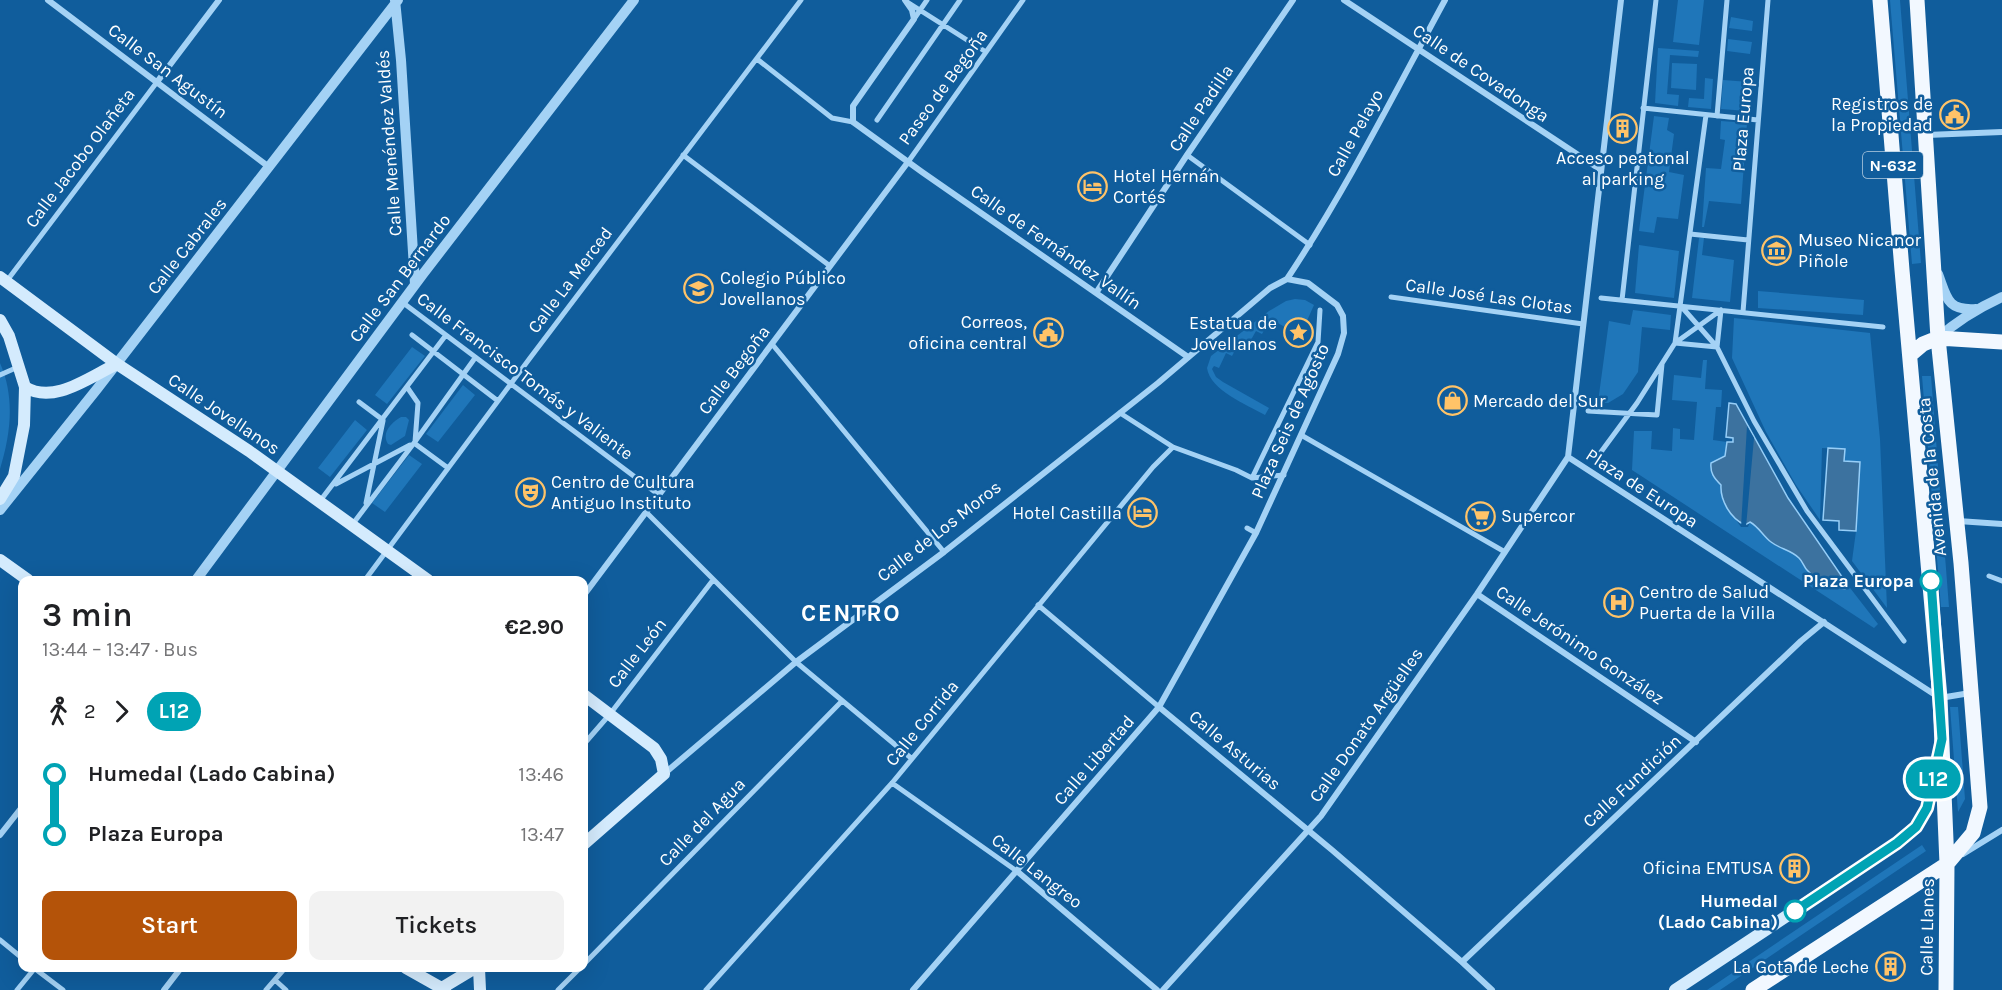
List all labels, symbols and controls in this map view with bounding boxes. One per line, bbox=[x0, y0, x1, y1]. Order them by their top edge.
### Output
street label: Calle San Agustín bbox=[104, 19, 232, 123]
street label: Calle de Covadonga bbox=[1409, 19, 1553, 127]
street label: Paseo de Begoña bbox=[894, 25, 992, 149]
street label: Calle Menéndez Valdés bbox=[372, 49, 406, 237]
street label: Calle Padilla bbox=[1164, 60, 1238, 156]
street label: Plaza Europa bbox=[1727, 66, 1759, 172]
street label: Calle Jacobo Olañeta bbox=[20, 84, 140, 232]
street label: Calle Pelayo bbox=[1322, 85, 1388, 181]
place label: Registros de la Propiedad bbox=[1831, 93, 1933, 136]
public building icon: Registros de la Propiedad bbox=[1938, 98, 1970, 130]
building icon: Acceso peatonal al parking bbox=[1607, 113, 1639, 145]
place label: Acceso peatonal al parking bbox=[1556, 147, 1690, 190]
road number: N-632 bbox=[1863, 152, 1923, 178]
place label: Hotel Hernán Cortés bbox=[1113, 165, 1220, 208]
hotel icon: Hotel Hernán Cortés bbox=[1076, 170, 1108, 202]
street label: Calle de Fernández Vallín bbox=[966, 180, 1146, 314]
street label: Calle Cabrales bbox=[143, 193, 231, 299]
street label: Calle San Bernardo bbox=[345, 209, 455, 347]
street label: Calle La Merced bbox=[523, 223, 617, 337]
place label: Museo Nicanor Piñole bbox=[1798, 229, 1922, 272]
museum icon: Museo Nicanor Piñole bbox=[1761, 234, 1793, 266]
place label: Colegio Público Jovellanos bbox=[720, 267, 846, 310]
school or university icon: Colegio Público Jovellanos bbox=[683, 272, 715, 304]
street label: Calle José Las Clotas bbox=[1404, 273, 1574, 319]
street label: Calle Francisco Tomás y Valiente bbox=[412, 287, 638, 465]
place label: Correos, oficina central bbox=[908, 311, 1027, 354]
place label: Estatua de Jovellanos bbox=[1189, 312, 1277, 355]
public building icon: Correos, oficina central bbox=[1032, 316, 1064, 348]
place icon: Estatua de Jovellanos bbox=[1282, 317, 1314, 349]
street label: Calle Begoña bbox=[693, 321, 775, 419]
street label: Plaza Seis de Agosto bbox=[1246, 340, 1334, 502]
street label: Calle Jovellanos bbox=[164, 369, 284, 459]
shop icon: Mercado del Sur bbox=[1436, 385, 1468, 417]
place label: Mercado del Sur bbox=[1473, 390, 1606, 412]
street label: Avenida de la Costa bbox=[1913, 396, 1951, 558]
street label: Plaza de Europa bbox=[1582, 443, 1702, 533]
place label: Centro de Cultura Antiguo Instituto bbox=[551, 471, 695, 514]
theatre icon: Centro de Cultura Antiguo Instituto bbox=[514, 476, 546, 508]
street label: Calle de Los Moros bbox=[872, 476, 1006, 586]
hotel icon: Hotel Castilla bbox=[1127, 497, 1159, 529]
supermarket icon: Supercor bbox=[1464, 500, 1496, 532]
place label: Hotel Castilla bbox=[1012, 502, 1122, 524]
place label: Supercor bbox=[1501, 505, 1575, 527]
place label: Plaza Europa bbox=[1803, 570, 1914, 592]
marker: Plaza Europa bbox=[1920, 570, 1942, 592]
street label: Calle Jerónimo González bbox=[1492, 580, 1668, 710]
place label: Centro de Salud Puerta de la Villa bbox=[1639, 581, 1775, 624]
hospital icon: Centro de Salud Puerta de la Villa bbox=[1602, 586, 1634, 618]
text: 3 min bbox=[42, 596, 133, 634]
district label: CENTRO bbox=[801, 599, 901, 627]
text: €2.90 bbox=[505, 614, 564, 640]
street label: Calle León bbox=[603, 614, 671, 692]
text: 13:44 – 13:47 · Bus bbox=[42, 638, 198, 661]
street label: Calle Donato Argüelles bbox=[1304, 644, 1428, 806]
street label: Calle Corrida bbox=[881, 676, 963, 770]
icon: walk bbox=[42, 695, 75, 728]
icon: forward bbox=[105, 695, 138, 728]
text: L12 bbox=[159, 699, 189, 723]
text: 2 bbox=[84, 700, 96, 723]
street label: Calle Asturias bbox=[1185, 705, 1285, 795]
street label: Calle Libertad bbox=[1049, 710, 1139, 810]
street label: Calle Fundición bbox=[1578, 730, 1686, 832]
line badge: L12 bbox=[1898, 760, 1968, 798]
text: Humedal (Lado Cabina) bbox=[88, 761, 335, 787]
text: 13:46 bbox=[518, 763, 564, 786]
text: L12 bbox=[1918, 767, 1948, 791]
street label: Calle del Agua bbox=[654, 773, 750, 871]
text: Plaza Europa bbox=[88, 821, 224, 847]
text: 13:47 bbox=[520, 823, 564, 846]
street label: Calle Langreo bbox=[987, 829, 1087, 913]
building icon: Oficina EMTUSA bbox=[1778, 852, 1810, 884]
place label: Oficina EMTUSA bbox=[1643, 857, 1773, 879]
street label: Calle Llanes bbox=[1915, 878, 1939, 976]
place label: Humedal (Lado Cabina) bbox=[1658, 890, 1778, 933]
button: Start bbox=[42, 891, 297, 960]
button: Tickets bbox=[309, 891, 564, 960]
marker: Humedal (Lado Cabina) bbox=[1784, 900, 1806, 922]
building icon: La Gota de Leche bbox=[1874, 951, 1906, 983]
place label: La Gota de Leche bbox=[1733, 956, 1869, 978]

